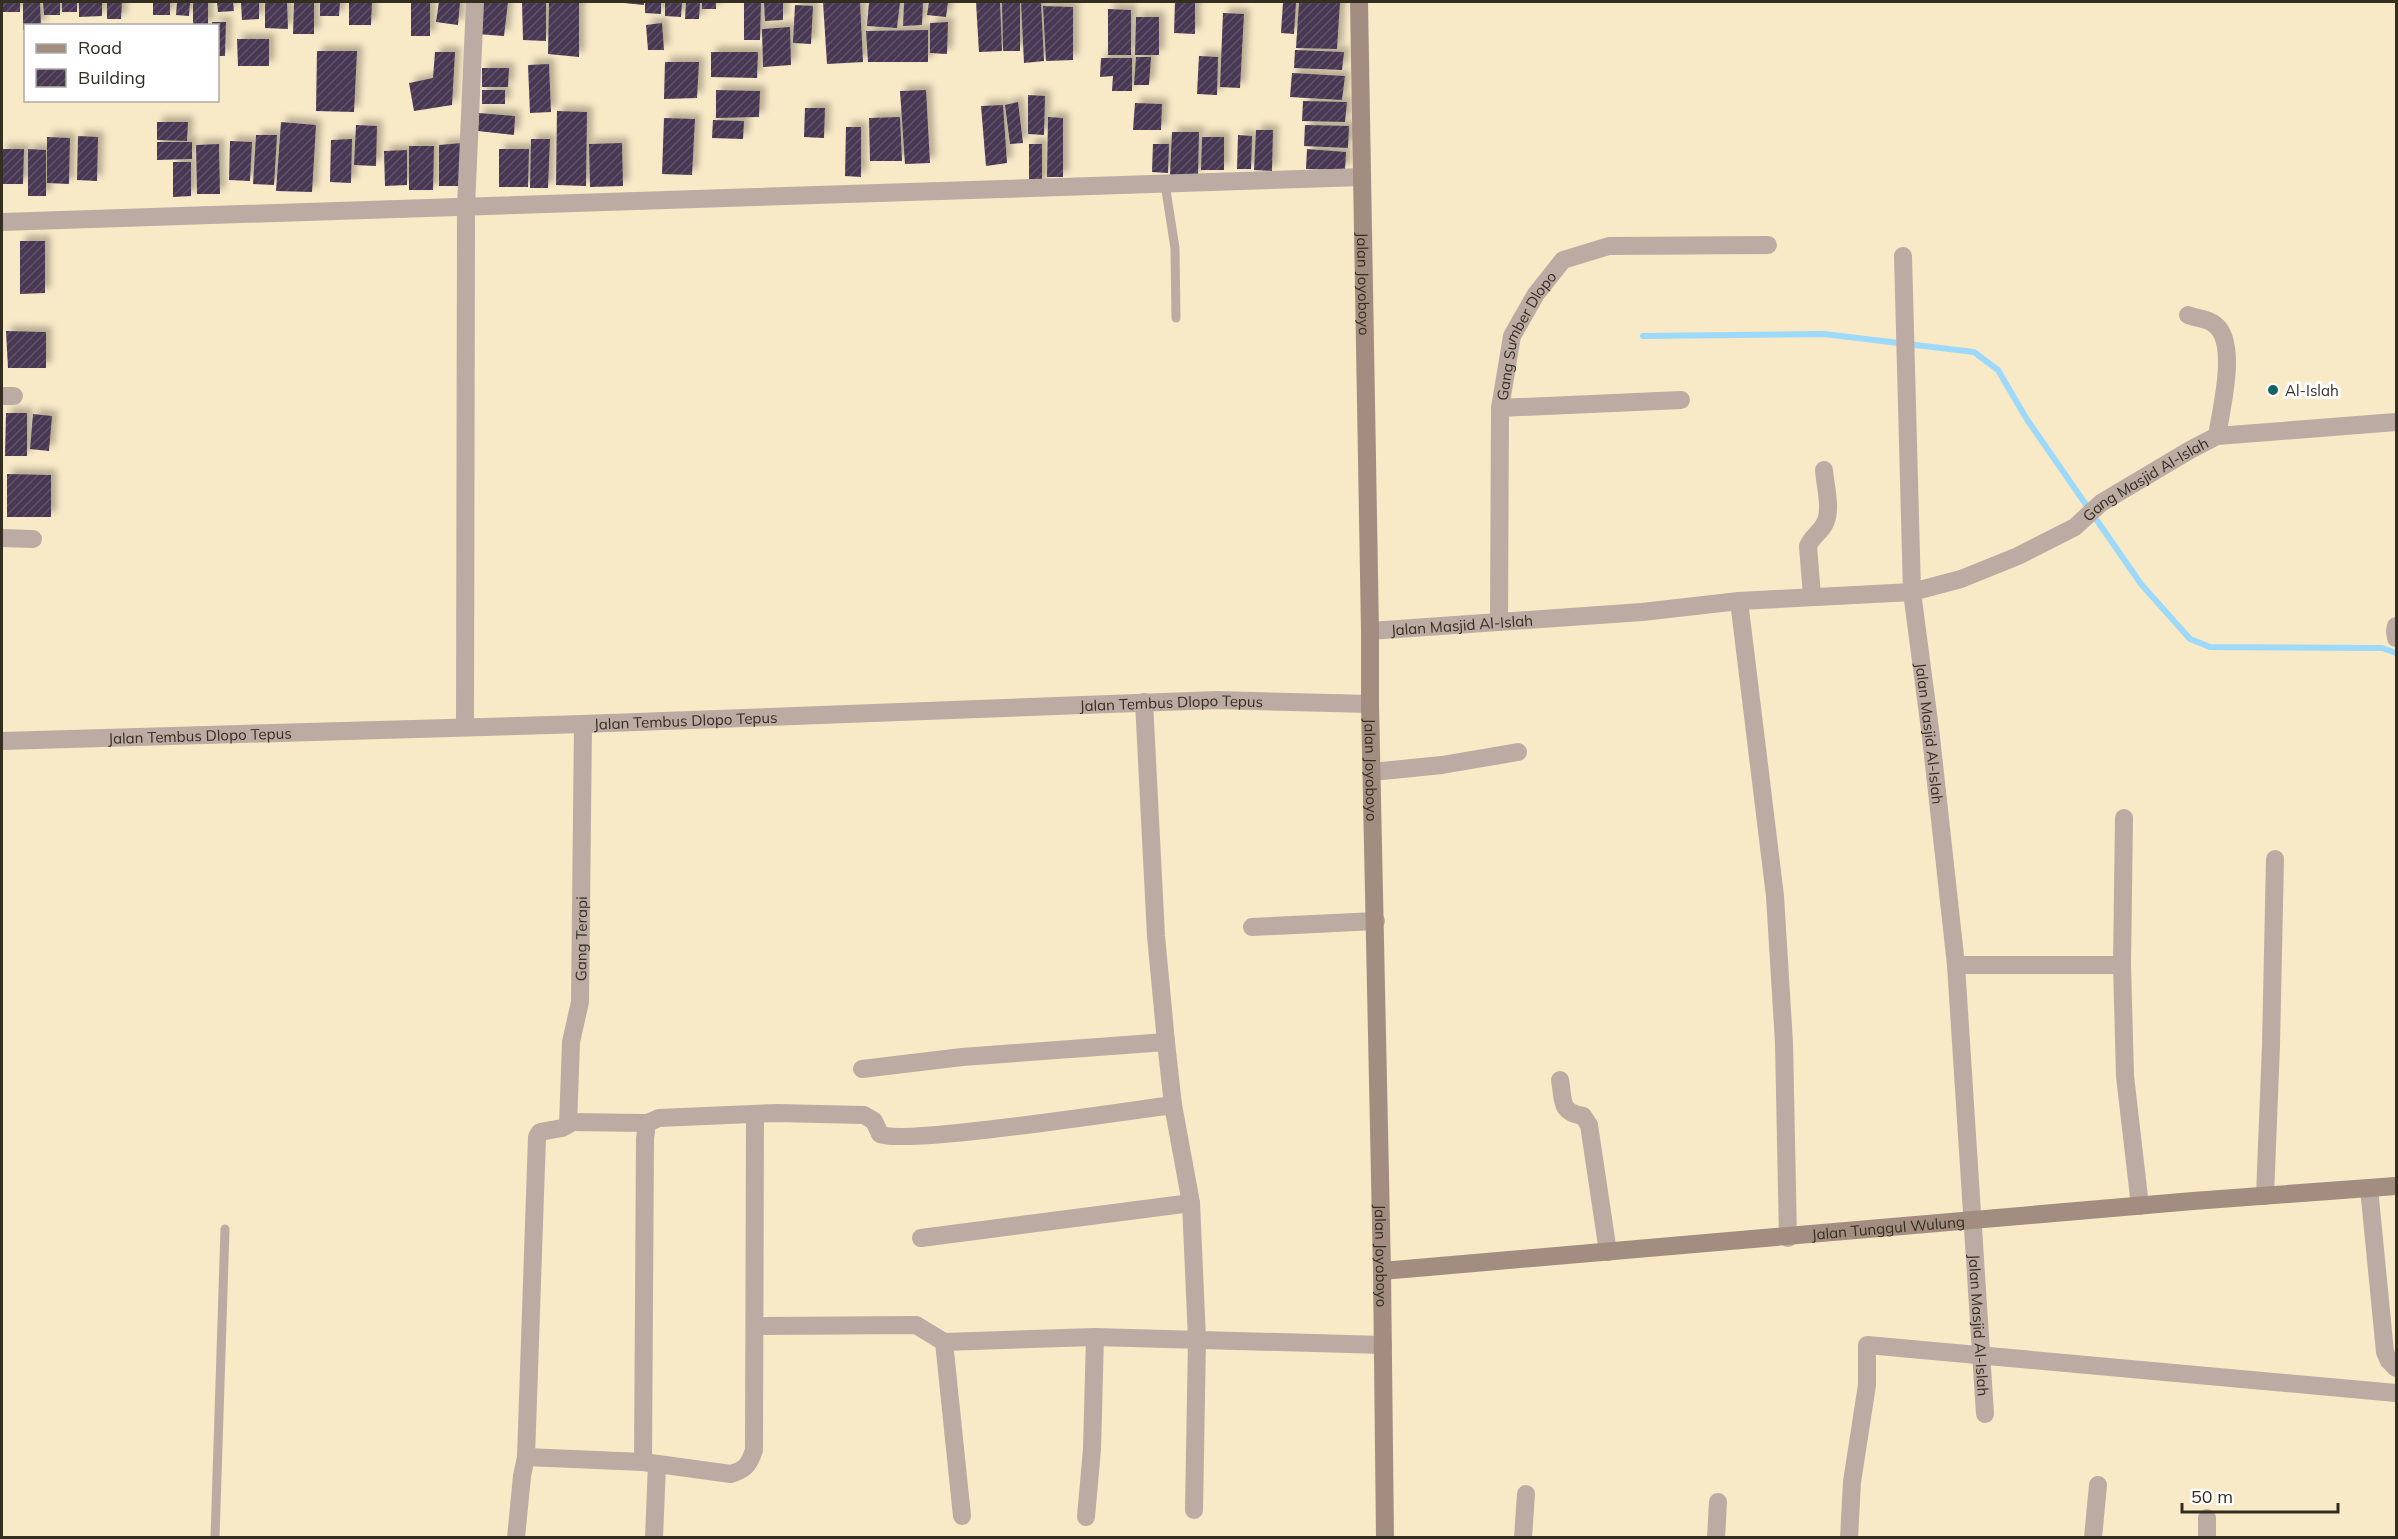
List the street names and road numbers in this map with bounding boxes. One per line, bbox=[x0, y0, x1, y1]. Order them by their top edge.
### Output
street label: Jalan Joyoboyo bbox=[1354, 232, 1374, 336]
street label: Gang Sumber Dlopo bbox=[1492, 267, 1560, 402]
street label: Gang Masjid Al-Islah bbox=[2078, 433, 2211, 525]
street label: Jalan Masjid Al-Islah bbox=[1390, 610, 1533, 639]
street label: Jalan Masjid Al-Islah bbox=[1912, 661, 1948, 805]
street label: Jalan Tembus Dlopo Tepus bbox=[1079, 690, 1263, 715]
street label: Jalan Tembus Dlopo Tepus bbox=[594, 707, 778, 733]
street label: Jalan Joyoboyo bbox=[1361, 718, 1382, 822]
street label: Jalan Tembus Dlopo Tepus bbox=[108, 723, 292, 747]
street label: Gang Terapi bbox=[571, 896, 591, 981]
street label: Jalan Joyoboyo bbox=[1371, 1204, 1392, 1307]
street label: Jalan Tunggul Wulung bbox=[1811, 1211, 1965, 1243]
street label: Jalan Masjid Al-Islah bbox=[1965, 1253, 1993, 1397]

